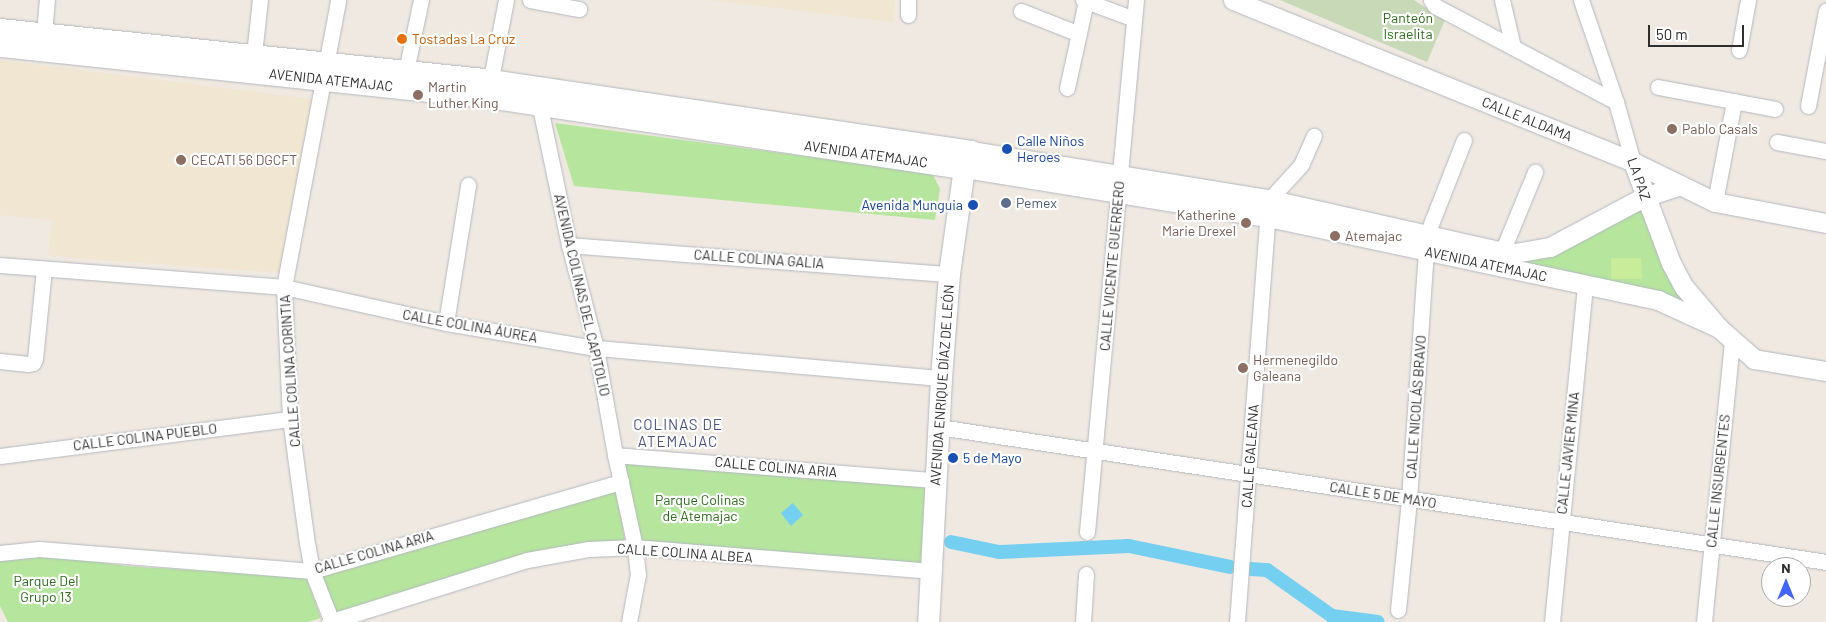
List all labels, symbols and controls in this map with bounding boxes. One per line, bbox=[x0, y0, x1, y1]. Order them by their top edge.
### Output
park label: Panteón Israelita bbox=[1383, 10, 1433, 42]
scale bar bbox=[1651, 15, 1747, 47]
text: 50 m bbox=[1656, 25, 1688, 43]
place label: Tostadas La Cruz bbox=[412, 31, 515, 47]
marker: Tostadas La Cruz bbox=[396, 33, 408, 45]
street label: AVENIDA ATEMAJAC bbox=[268, 65, 394, 95]
place label: Martin Luther King bbox=[428, 79, 499, 111]
marker: Martin Luther King bbox=[412, 89, 424, 101]
street label: CALLE ALDAMA bbox=[1479, 93, 1575, 145]
place label: Pablo Casals bbox=[1682, 121, 1758, 137]
marker: Pablo Casals bbox=[1666, 123, 1678, 135]
place label: Calle Niños Heroes bbox=[1017, 133, 1084, 166]
street label: AVENIDA ATEMAJAC bbox=[803, 137, 929, 171]
marker: Calle Niños Heroes bbox=[1001, 143, 1013, 155]
place label: CECATI 56 DGCFT bbox=[191, 152, 297, 168]
marker: CECATI 56 DGCFT bbox=[175, 154, 187, 166]
street label: LA PAZ bbox=[1624, 155, 1654, 203]
street label: CALLE VICENTE GUERRERO bbox=[1096, 180, 1128, 352]
street label: AVENIDA COLINAS DEL CAPITOLIO bbox=[550, 192, 614, 398]
place label: Pemex bbox=[1016, 195, 1057, 211]
place label: Avenida Munguia bbox=[862, 197, 963, 213]
marker: Pemex bbox=[1000, 197, 1012, 209]
marker: Avenida Munguia bbox=[967, 199, 979, 211]
place label: Katherine Marie Drexel bbox=[1162, 207, 1236, 240]
marker: Katherine Marie Drexel bbox=[1240, 217, 1252, 229]
place label: Atemajac bbox=[1345, 228, 1402, 244]
marker: Atemajac bbox=[1329, 230, 1341, 242]
street label: AVENIDA ATEMAJAC bbox=[1423, 243, 1549, 285]
street label: CALLE COLINA GALIA bbox=[693, 246, 825, 272]
street label: AVENIDA ENRIQUE DÍAZ DE LEÓN bbox=[927, 284, 957, 486]
street label: CALLE COLINA CORINTIA bbox=[276, 294, 304, 448]
street label: CALLE COLINA ÁUREA bbox=[401, 306, 539, 346]
street label: CALLE NICOLÁS BRAVO bbox=[1403, 334, 1429, 480]
place label: Hermenegildo Galeana bbox=[1253, 352, 1338, 384]
marker: Hermenegildo Galeana bbox=[1237, 362, 1249, 374]
street label: CALLE JAVIER MINA bbox=[1553, 391, 1583, 515]
street label: CALLE GALEANA bbox=[1238, 403, 1262, 509]
street label: CALLE INSURGENTES bbox=[1703, 413, 1733, 549]
district label: COLINAS DE ATEMAJAC bbox=[632, 415, 724, 450]
street label: CALLE COLINA PUEBLO bbox=[72, 420, 218, 454]
place label: 5 de Mayo bbox=[963, 450, 1022, 466]
marker: 5 de Mayo bbox=[947, 452, 959, 464]
street label: CALLE COLINA ARIA bbox=[714, 453, 838, 481]
street label: CALLE 5 DE MAYO bbox=[1328, 478, 1438, 512]
park label: Parque Colinas de Atemajac bbox=[655, 492, 745, 524]
street label: CALLE COLINA ARIA bbox=[313, 527, 435, 577]
street label: CALLE COLINA ALBEA bbox=[617, 540, 753, 566]
north arrow bbox=[1761, 557, 1811, 607]
text: N bbox=[1781, 559, 1791, 576]
park label: Parque Del Grupo 13 bbox=[13, 573, 79, 606]

